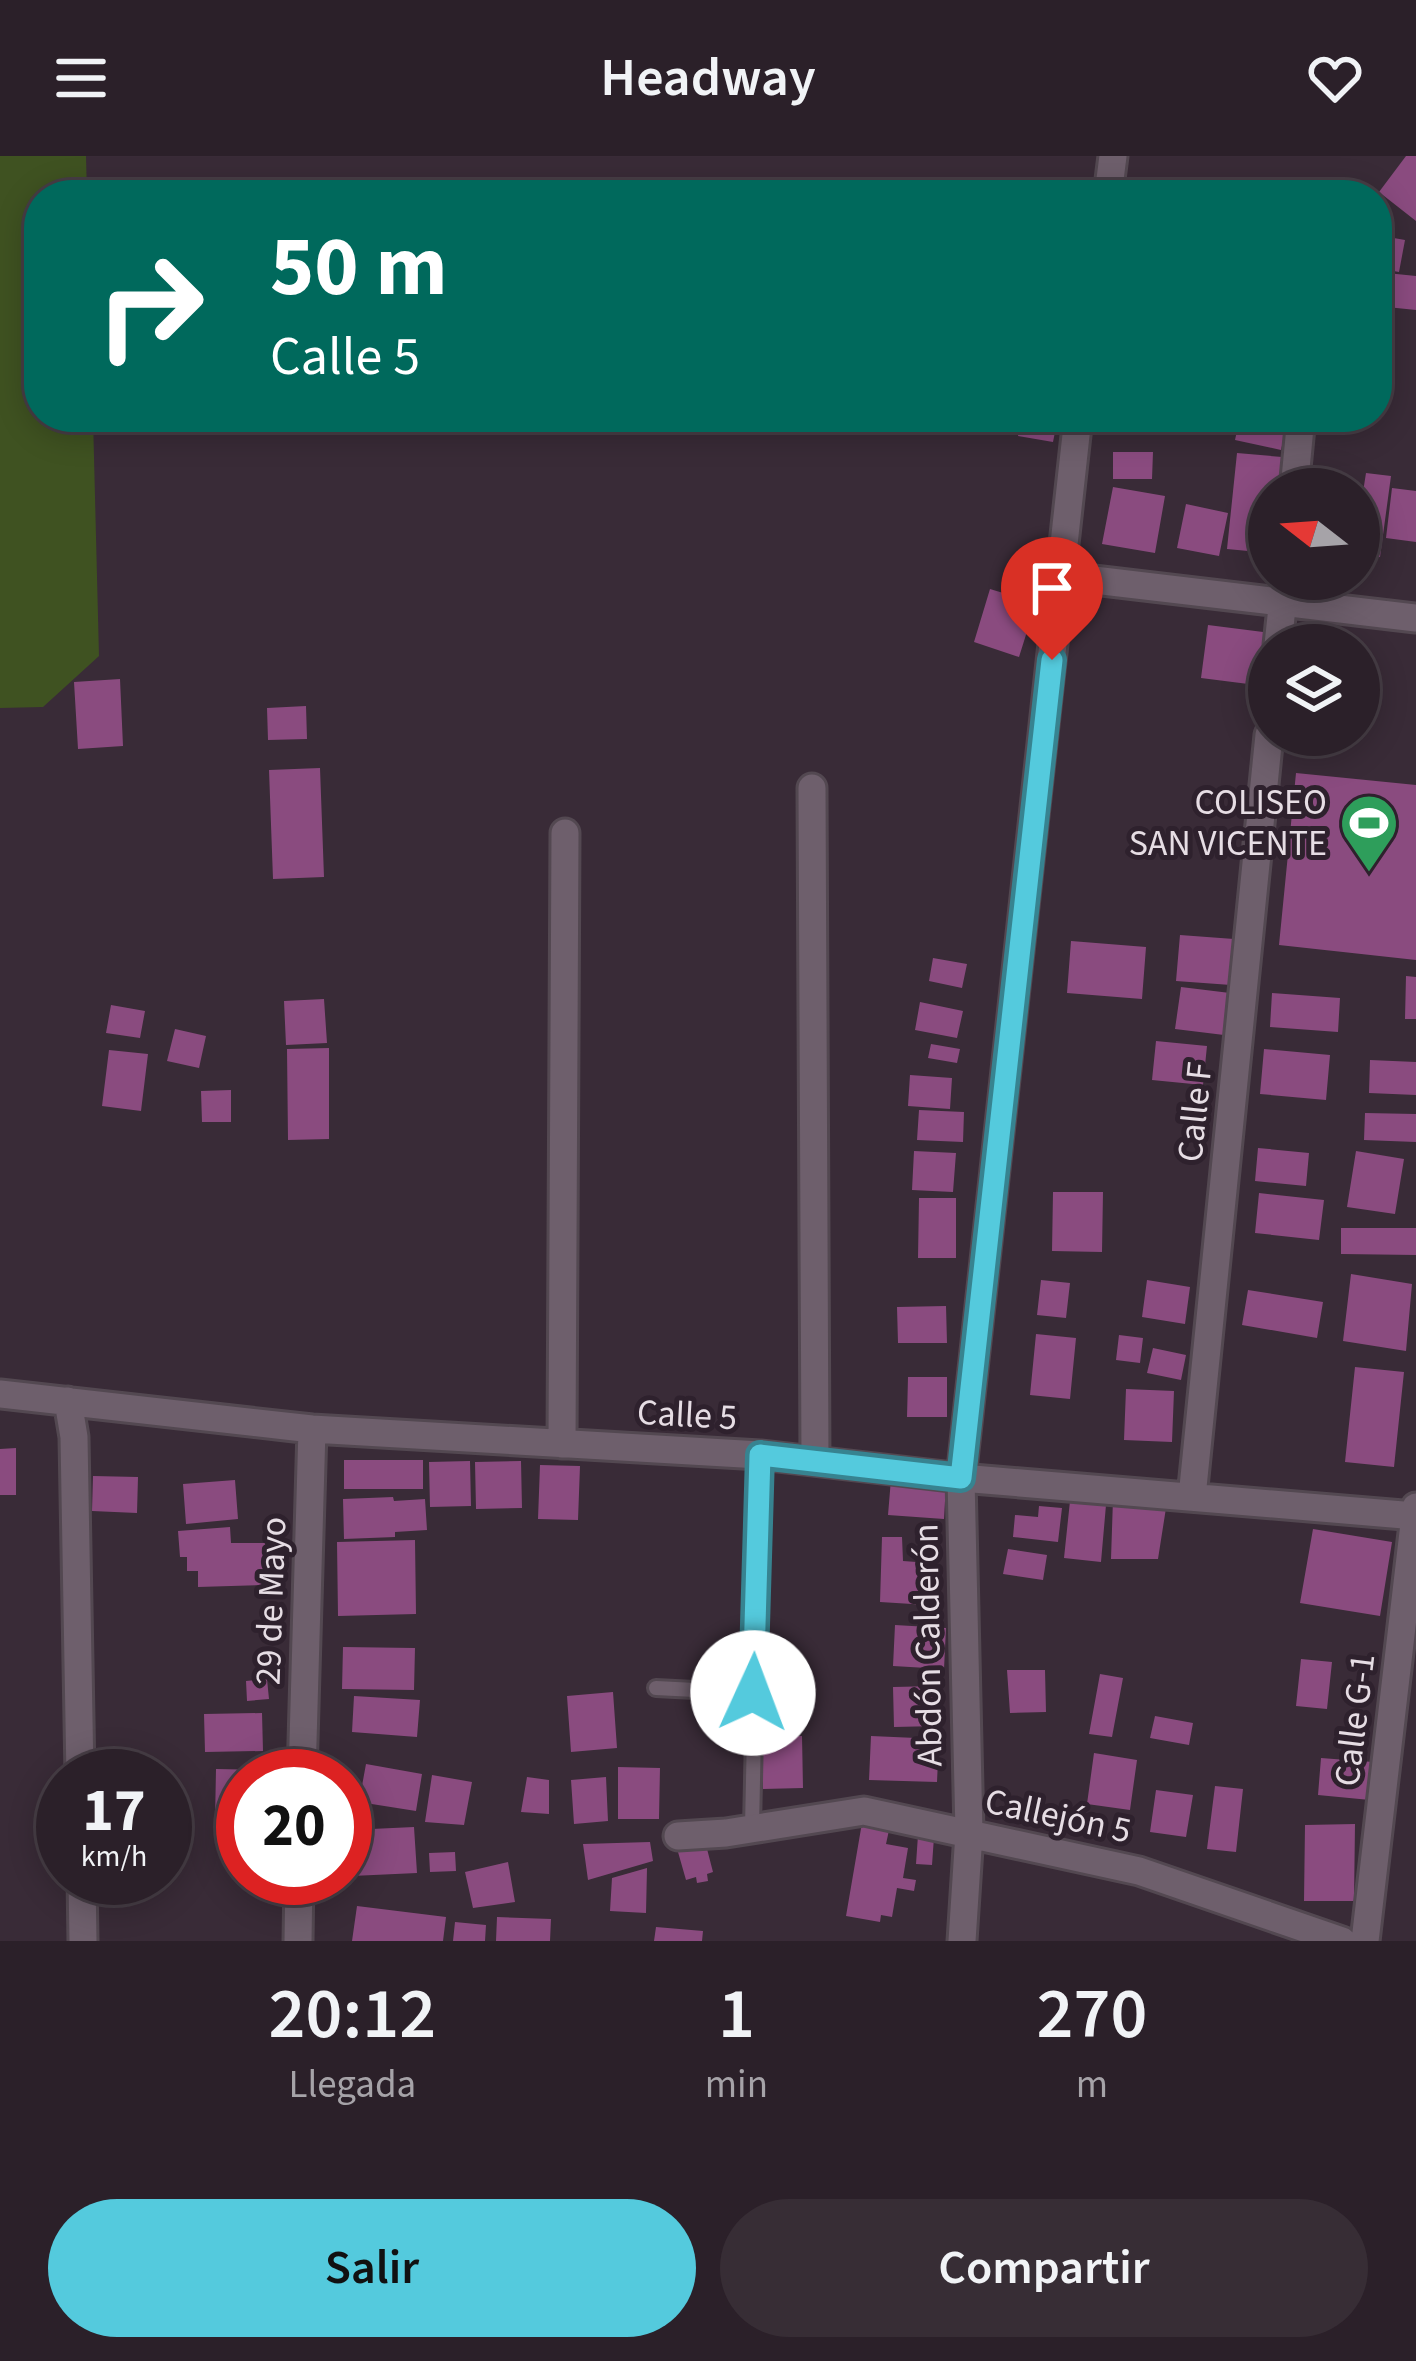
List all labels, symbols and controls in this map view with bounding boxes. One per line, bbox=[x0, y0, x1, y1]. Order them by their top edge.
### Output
text: Headway bbox=[600, 40, 816, 117]
icon: menu bbox=[48, 45, 114, 111]
icon: heart bbox=[1302, 45, 1368, 111]
text: 50 m bbox=[270, 208, 448, 328]
icon: right bbox=[72, 228, 228, 384]
text: Calle 5 bbox=[270, 319, 420, 396]
north arrow bbox=[1248, 468, 1380, 600]
map controls bbox=[1248, 468, 1380, 756]
pin bbox=[1001, 537, 1103, 660]
icon: arrive bbox=[1019, 555, 1085, 621]
button: layers bbox=[1248, 624, 1380, 756]
place label: COLISEO SAN VICENTE bbox=[1129, 777, 1327, 869]
sports icon: COLISEO SAN VICENTE bbox=[1338, 792, 1400, 874]
street label: Calle F bbox=[1164, 1060, 1226, 1164]
street label: Calle 5 bbox=[636, 1387, 738, 1443]
street label: 29 de Mayo bbox=[243, 1516, 299, 1686]
street label: Abdón Calderón bbox=[900, 1523, 956, 1767]
position arrow bbox=[690, 1630, 816, 1756]
street label: Calle G-1 bbox=[1322, 1651, 1388, 1789]
speed limit sign: 20 bbox=[216, 1749, 372, 1905]
text: 17 bbox=[82, 1769, 146, 1854]
street label: Callejón 5 bbox=[980, 1776, 1136, 1856]
text: km/h bbox=[81, 1835, 147, 1878]
text: 20:12 bbox=[269, 1963, 436, 2066]
text: 1 bbox=[718, 1963, 755, 2066]
text: 270 bbox=[1037, 1963, 1147, 2066]
text: Llegada bbox=[288, 2057, 416, 2113]
text: min bbox=[705, 2057, 768, 2113]
text: m bbox=[1076, 2057, 1108, 2113]
button: Salir bbox=[48, 2199, 696, 2337]
button: Compartir bbox=[720, 2199, 1368, 2337]

